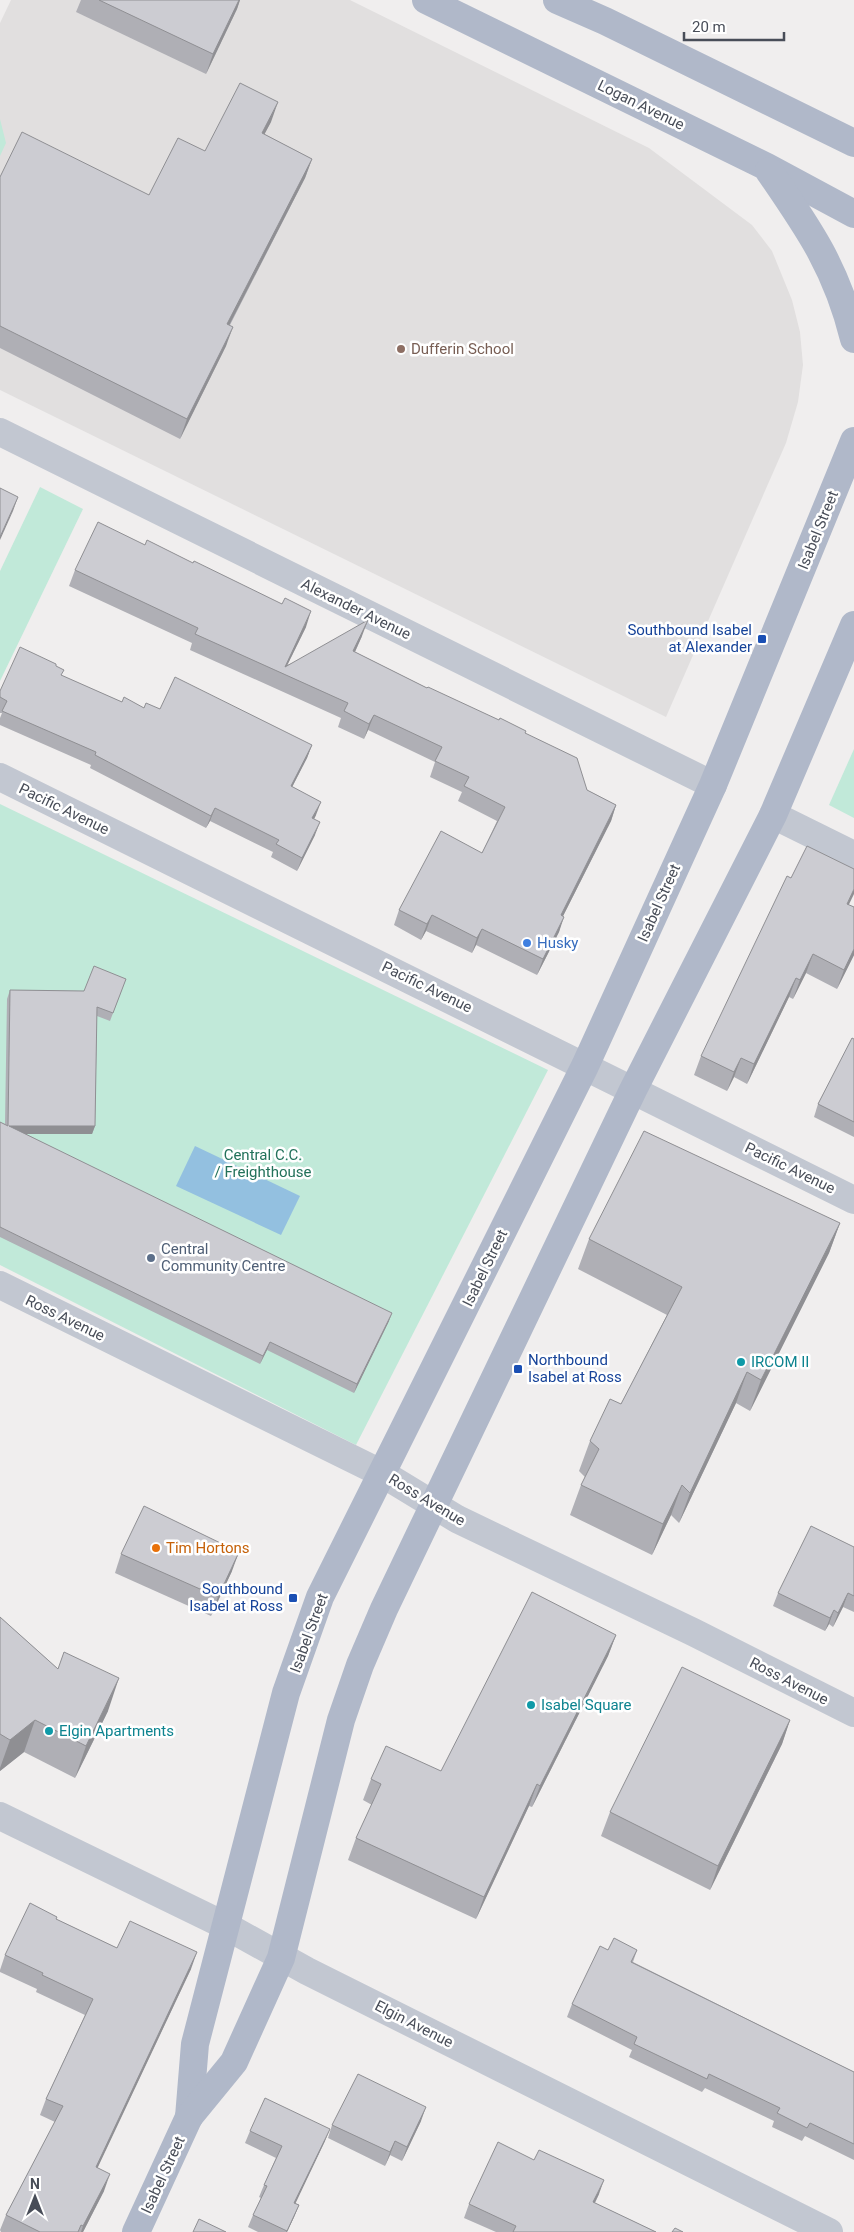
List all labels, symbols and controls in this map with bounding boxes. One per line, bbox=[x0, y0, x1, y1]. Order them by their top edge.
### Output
scale bar bbox=[684, 10, 784, 42]
text: 20 m bbox=[692, 18, 726, 36]
street label: Logan Avenue bbox=[595, 76, 687, 134]
place label: Dufferin School bbox=[411, 340, 514, 358]
marker: Dufferin School bbox=[395, 343, 407, 355]
street label: Isabel Street bbox=[794, 488, 842, 572]
street label: Alexander Avenue bbox=[298, 575, 414, 643]
place label: Southbound Isabel at Alexander bbox=[627, 621, 752, 656]
marker: Southbound Isabel at Alexander bbox=[756, 633, 768, 645]
street label: Pacific Avenue bbox=[16, 779, 112, 839]
street label: Isabel Street bbox=[634, 861, 684, 945]
place label: Husky bbox=[537, 934, 578, 952]
marker: Husky bbox=[521, 937, 533, 949]
street label: Pacific Avenue bbox=[379, 957, 475, 1017]
street label: Pacific Avenue bbox=[742, 1138, 838, 1198]
park label: Central C.C. / Freighthouse bbox=[215, 1146, 312, 1181]
street label: Isabel Street bbox=[459, 1227, 511, 1309]
place label: Central Community Centre bbox=[161, 1240, 285, 1275]
marker: Central Community Centre bbox=[145, 1252, 157, 1264]
street label: Ross Avenue bbox=[22, 1291, 108, 1345]
place label: Northbound Isabel at Ross bbox=[528, 1351, 622, 1386]
place label: IRCOM II bbox=[751, 1353, 809, 1371]
marker: IRCOM II bbox=[735, 1356, 747, 1368]
marker: Northbound Isabel at Ross bbox=[512, 1363, 524, 1375]
street label: Ross Avenue bbox=[385, 1470, 469, 1530]
place label: Tim Hortons bbox=[166, 1539, 250, 1557]
marker: Tim Hortons bbox=[150, 1542, 162, 1554]
place label: Southbound Isabel at Ross bbox=[189, 1580, 283, 1615]
street label: Isabel Street bbox=[286, 1591, 332, 1675]
marker: Southbound Isabel at Ross bbox=[287, 1592, 299, 1604]
street label: Ross Avenue bbox=[747, 1653, 831, 1709]
place label: Isabel Square bbox=[541, 1696, 632, 1714]
marker: Isabel Square bbox=[525, 1699, 537, 1711]
place label: Elgin Apartments bbox=[59, 1722, 174, 1740]
marker: Elgin Apartments bbox=[43, 1725, 55, 1737]
street label: Elgin Avenue bbox=[372, 1997, 456, 2051]
street label: Isabel Street bbox=[137, 2133, 189, 2217]
north arrow bbox=[10, 2172, 60, 2222]
text: N bbox=[30, 2176, 40, 2192]

